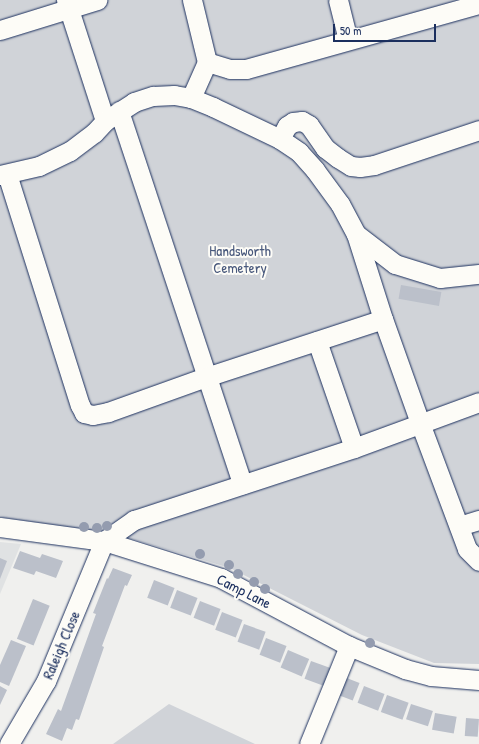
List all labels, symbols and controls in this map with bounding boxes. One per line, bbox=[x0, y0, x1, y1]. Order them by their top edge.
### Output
scale bar bbox=[335, 16, 438, 42]
text: 50 m bbox=[340, 22, 361, 39]
park label: Handsworth Cemetery bbox=[209, 241, 271, 276]
street label: Camp Lane bbox=[214, 570, 274, 612]
street label: Raleigh Close bbox=[39, 608, 83, 682]

